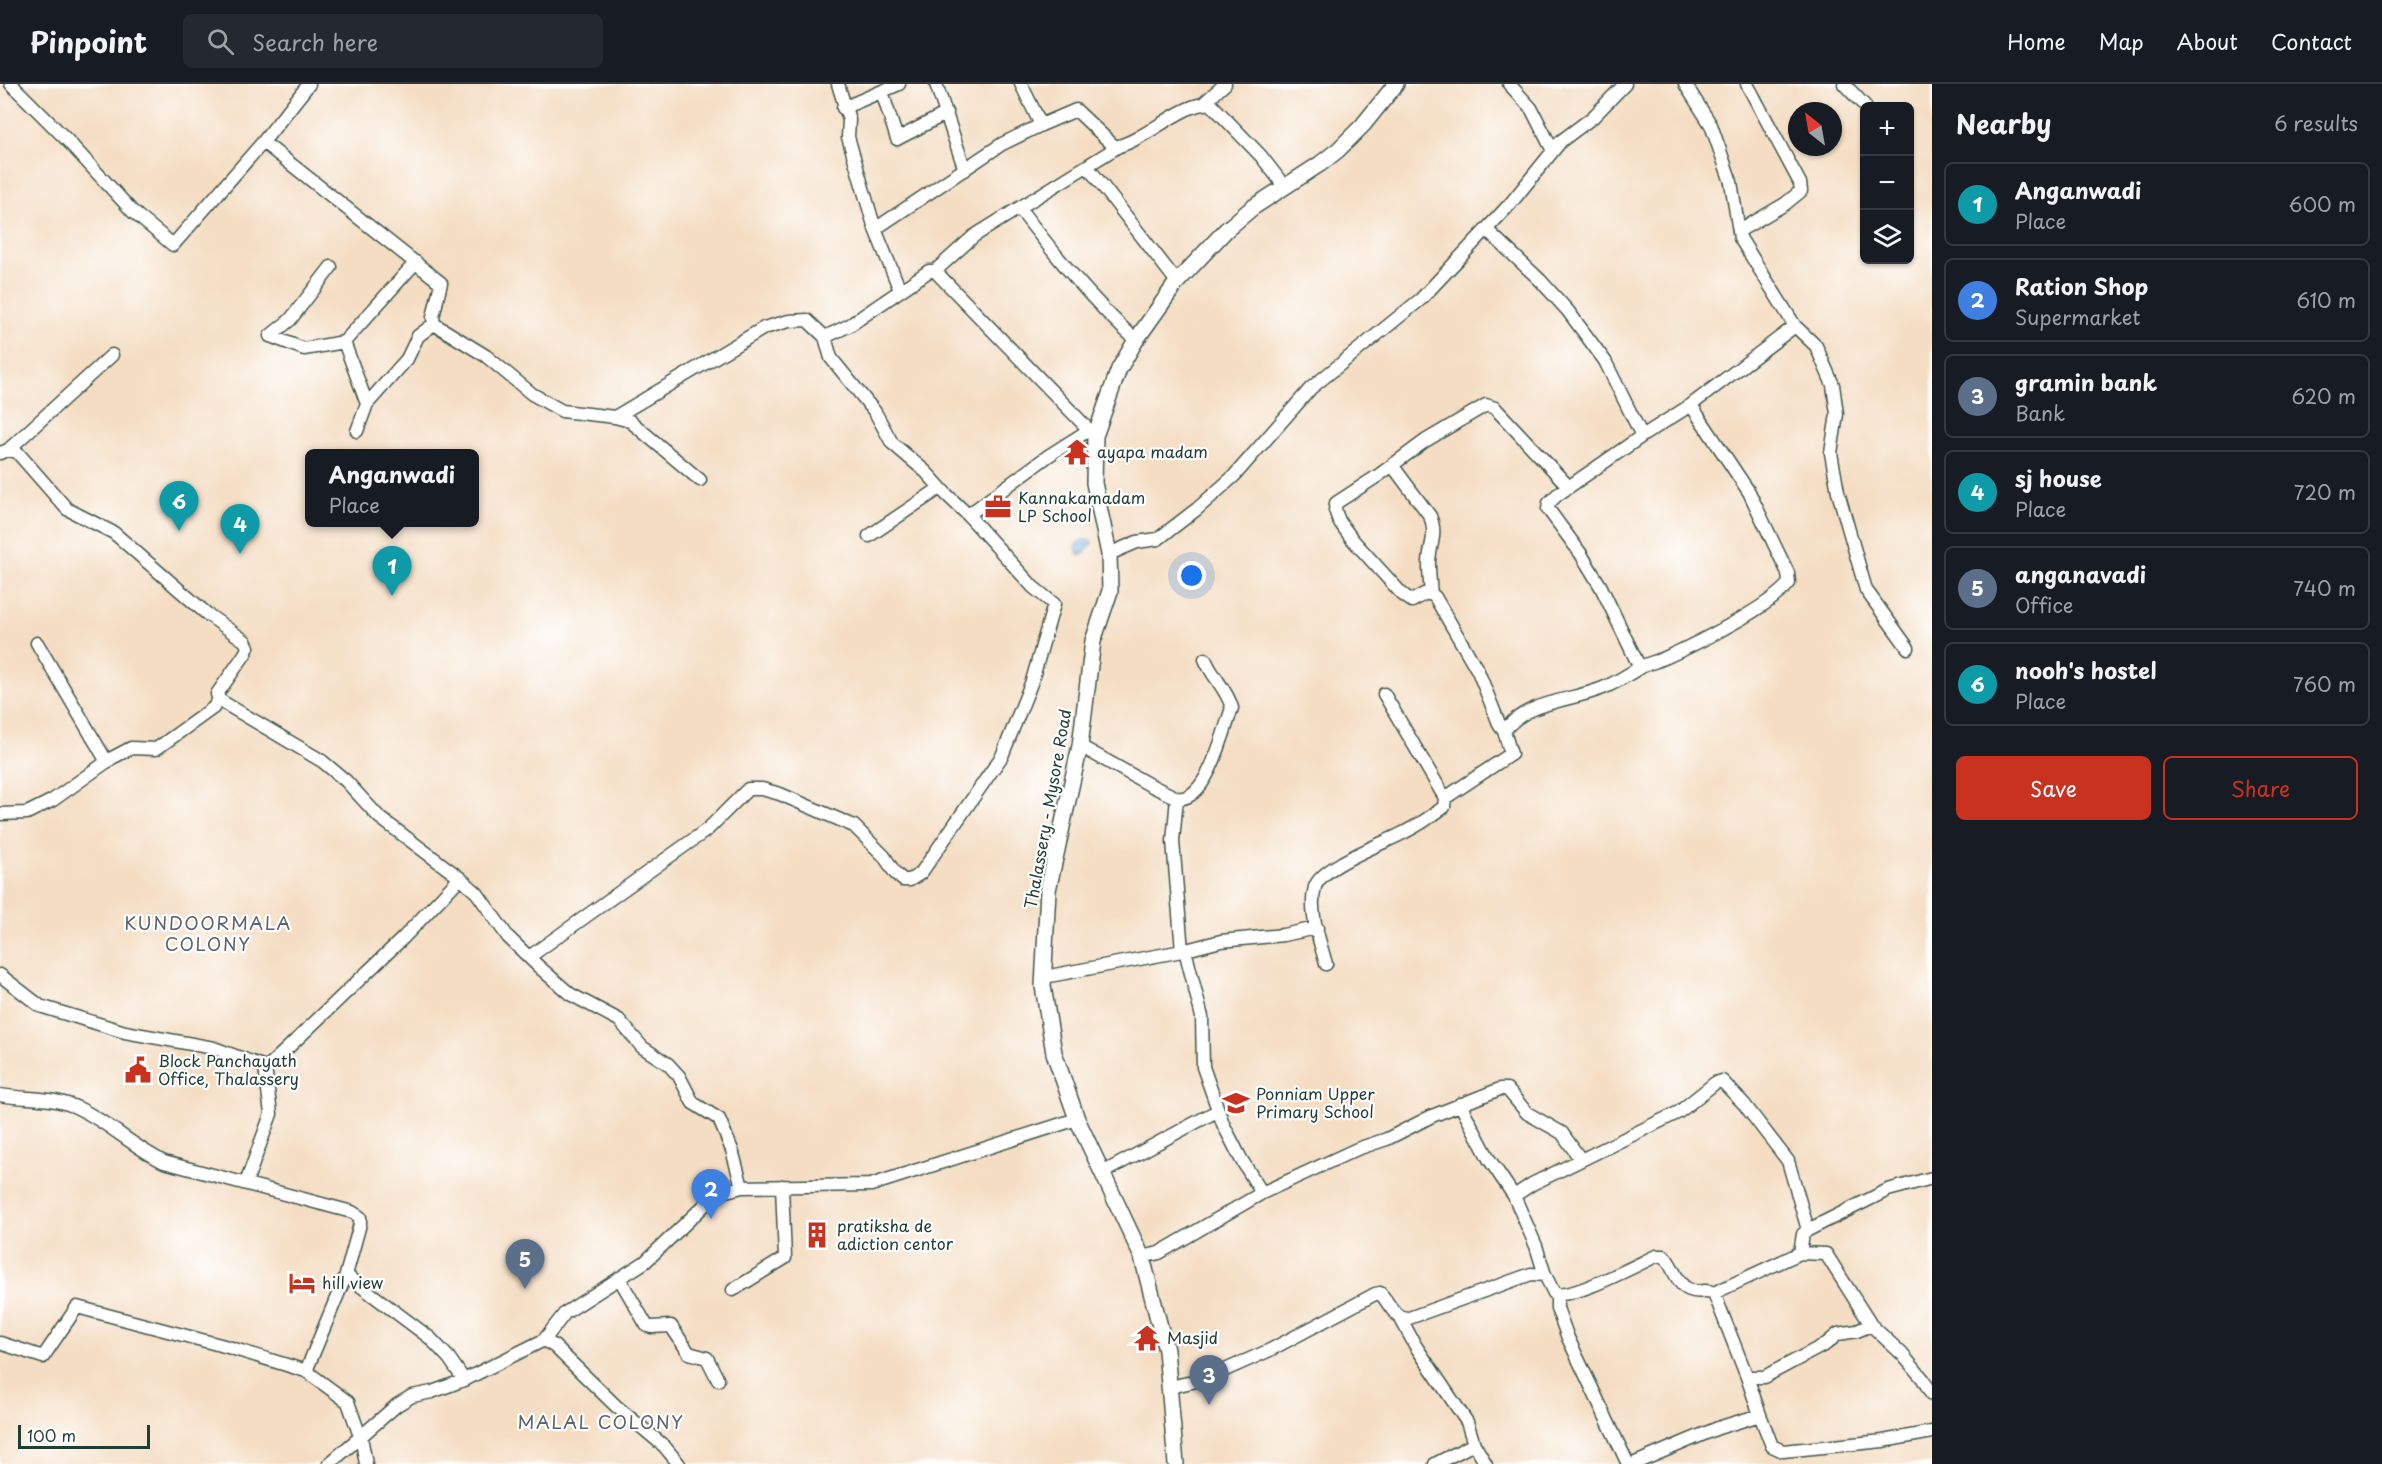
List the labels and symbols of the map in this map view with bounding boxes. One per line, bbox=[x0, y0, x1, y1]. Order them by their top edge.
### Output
north arrow bbox=[1788, 102, 1842, 156]
temple icon: ayapa madam bbox=[1062, 437, 1092, 467]
place label: ayapa madam bbox=[1097, 439, 1208, 463]
pin: 6 bbox=[160, 482, 198, 531]
place label: Kannakamadam LP School bbox=[1018, 485, 1145, 527]
office icon: Kannakamadam LP School bbox=[983, 492, 1013, 522]
pin: 4 bbox=[220, 504, 260, 554]
pin: 1 bbox=[372, 546, 412, 596]
your location bbox=[1177, 561, 1206, 590]
street label: Thalassery - Mysore Road bbox=[1018, 707, 1076, 911]
district label: KUNDOORMALA COLONY bbox=[124, 909, 292, 957]
place label: Block Panchayath Office, Thalassery bbox=[158, 1048, 299, 1090]
public building icon: Block Panchayath Office, Thalassery bbox=[123, 1055, 153, 1085]
place label: Ponniam Upper Primary School bbox=[1256, 1081, 1375, 1123]
school or university icon: Ponniam Upper Primary School bbox=[1221, 1088, 1251, 1118]
pin: 2 bbox=[692, 1170, 730, 1219]
place label: pratiksha de adiction centor bbox=[837, 1213, 954, 1255]
building icon: pratiksha de adiction centor bbox=[802, 1220, 832, 1250]
pin: 5 bbox=[506, 1240, 544, 1289]
hotel icon: hill view bbox=[287, 1268, 317, 1298]
place label: hill view bbox=[322, 1270, 384, 1294]
temple icon: Masjid bbox=[1132, 1323, 1162, 1353]
place label: Masjid bbox=[1167, 1325, 1218, 1349]
pin: 3 bbox=[1190, 1356, 1228, 1405]
district label: MALAL COLONY bbox=[518, 1408, 684, 1435]
scale bar bbox=[18, 1422, 150, 1450]

